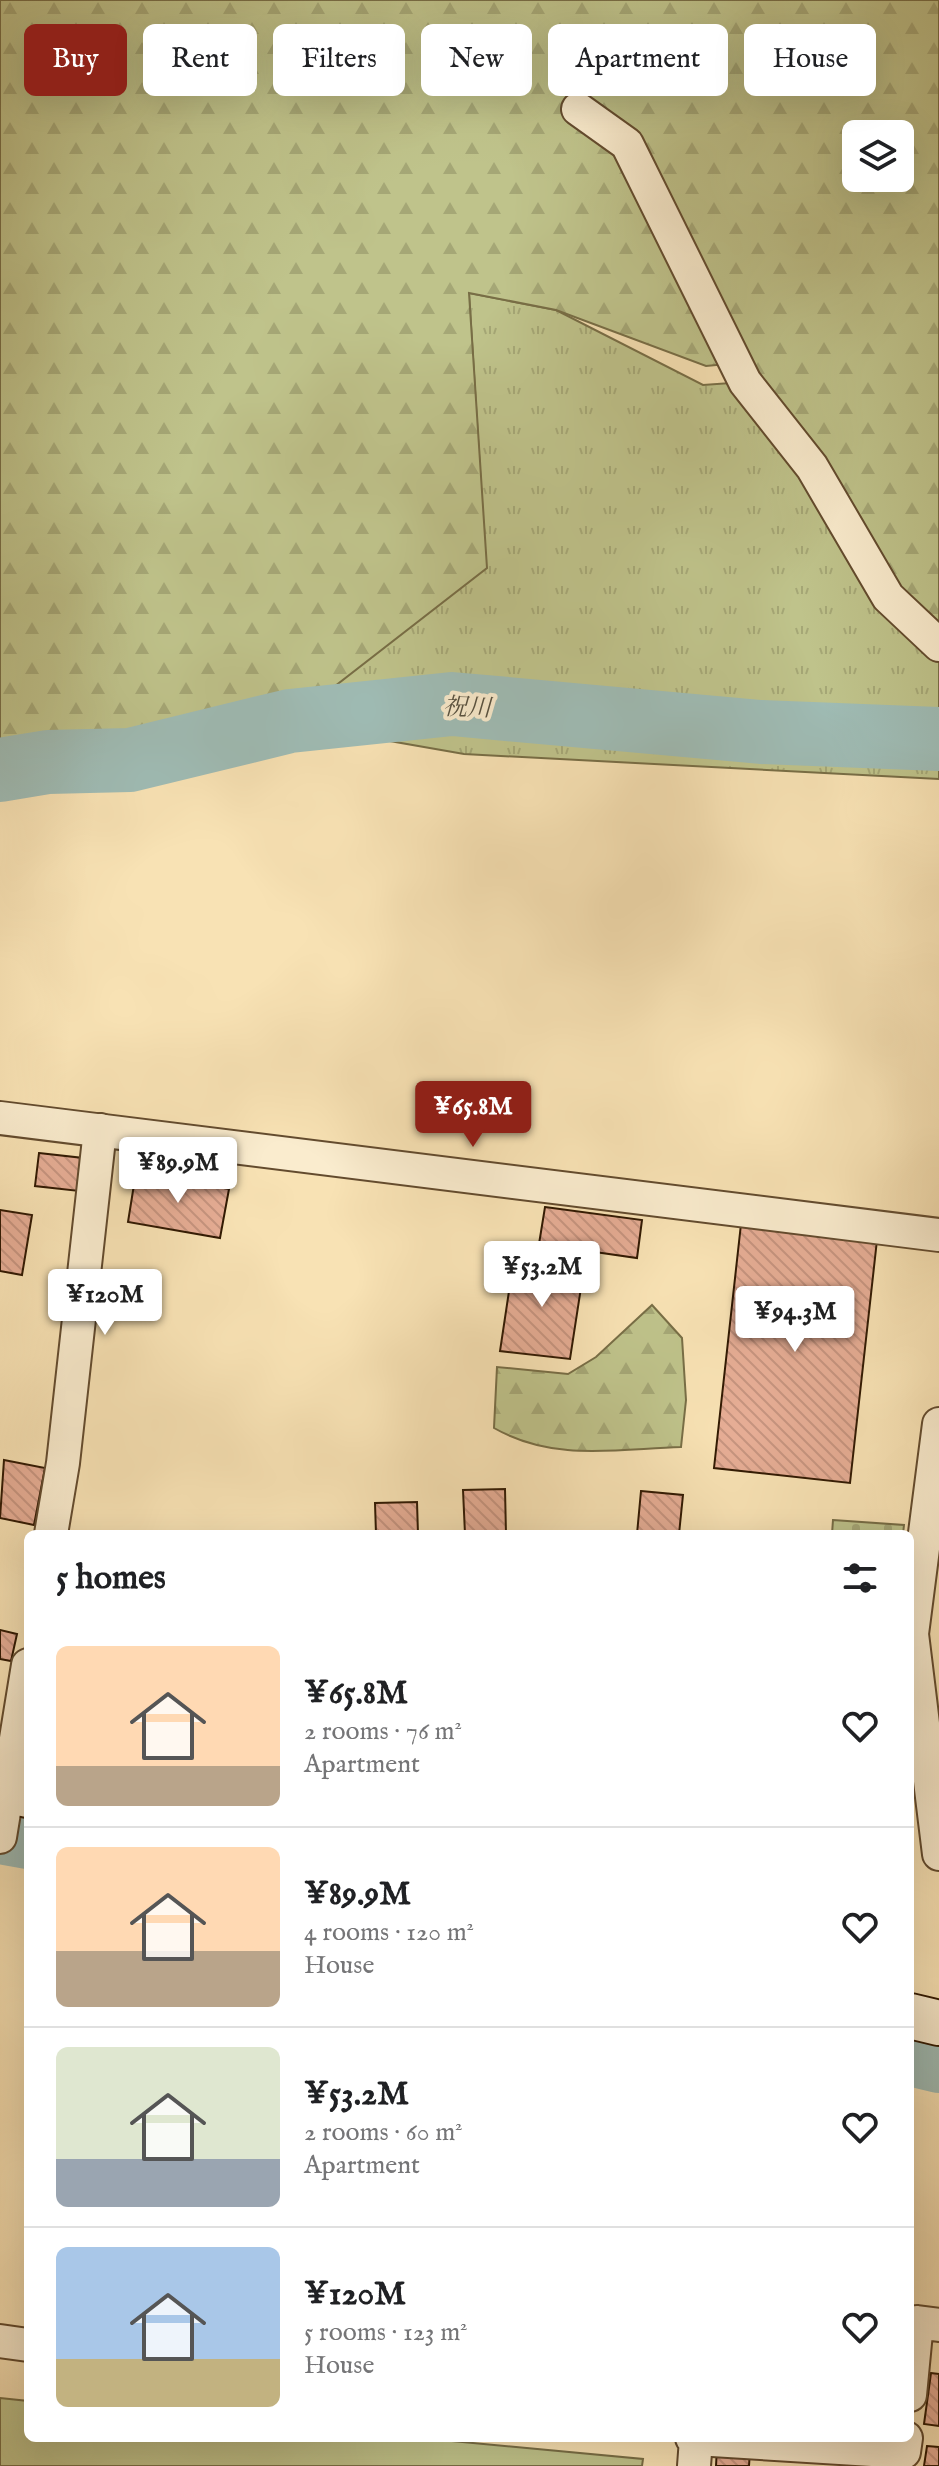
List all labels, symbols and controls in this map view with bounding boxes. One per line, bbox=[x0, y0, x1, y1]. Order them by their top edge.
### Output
chip: Buy bbox=[24, 24, 127, 96]
chip: Rent bbox=[143, 24, 257, 96]
chip: Filters bbox=[273, 24, 405, 96]
chip: New bbox=[421, 24, 532, 96]
chip: Apartment bbox=[548, 24, 728, 96]
chip: House bbox=[744, 24, 876, 96]
map controls bbox=[842, 120, 914, 192]
button: layers bbox=[842, 120, 914, 192]
water label: 祝川 bbox=[442, 692, 494, 725]
pin: ¥65.8M bbox=[408, 1081, 538, 1149]
text: ¥65.8M bbox=[433, 1090, 513, 1123]
pin: ¥89.9M bbox=[113, 1137, 243, 1205]
text: ¥89.9M bbox=[137, 1146, 219, 1179]
pin: ¥53.2M bbox=[477, 1241, 607, 1309]
text: ¥53.2M bbox=[502, 1250, 582, 1283]
pin: ¥120M bbox=[49, 1269, 161, 1337]
text: ¥120M bbox=[66, 1278, 144, 1311]
pin: ¥94.3M bbox=[730, 1286, 860, 1354]
text: ¥94.3M bbox=[753, 1295, 837, 1328]
icon: filters bbox=[838, 1556, 882, 1600]
text: 5 homes bbox=[56, 1557, 166, 1600]
text: ¥65.8M bbox=[304, 1672, 408, 1715]
icon: home bbox=[120, 1678, 216, 1774]
icon: heart bbox=[838, 1704, 882, 1748]
text: 2 rooms · 76 m² bbox=[304, 1715, 462, 1748]
text: Apartment bbox=[304, 1748, 420, 1781]
text: ¥89.9M bbox=[304, 1873, 411, 1916]
icon: home bbox=[120, 1879, 216, 1975]
icon: heart bbox=[838, 1905, 882, 1949]
text: 4 rooms · 120 m² bbox=[304, 1916, 474, 1949]
text: House bbox=[304, 1949, 374, 1982]
text: ¥53.2M bbox=[304, 2073, 409, 2116]
icon: home bbox=[120, 2079, 216, 2175]
icon: heart bbox=[838, 2105, 882, 2149]
text: 2 rooms · 60 m² bbox=[304, 2116, 463, 2149]
text: Apartment bbox=[304, 2149, 420, 2182]
text: ¥120M bbox=[304, 2273, 406, 2316]
icon: home bbox=[120, 2279, 216, 2375]
icon: heart bbox=[838, 2305, 882, 2349]
text: 5 rooms · 123 m² bbox=[304, 2316, 468, 2349]
text: House bbox=[304, 2349, 374, 2382]

